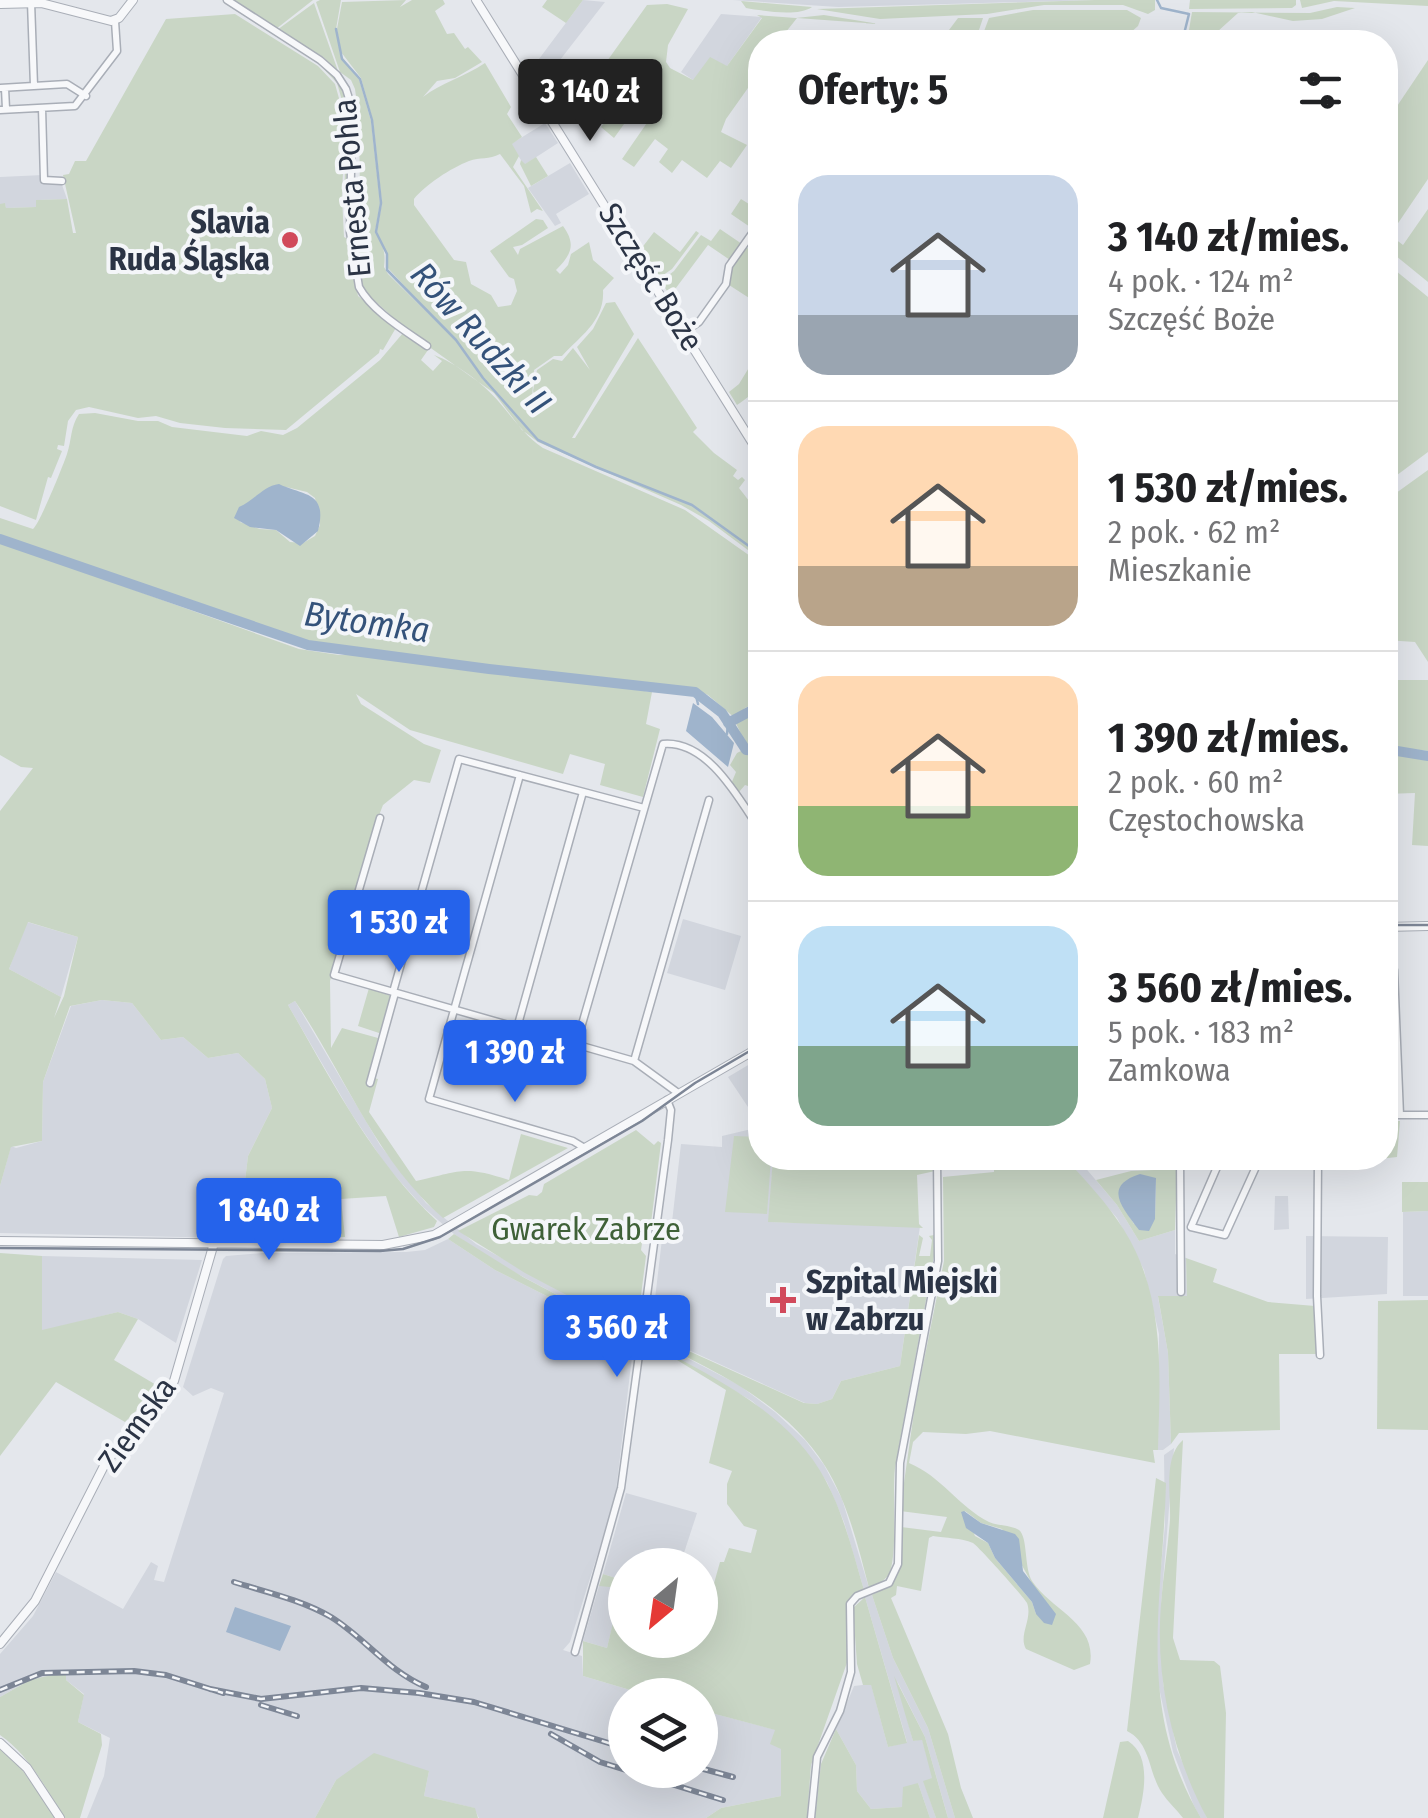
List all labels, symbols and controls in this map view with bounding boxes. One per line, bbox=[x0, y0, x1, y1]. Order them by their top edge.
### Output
pin: 3 140 zł bbox=[487, 59, 693, 144]
icon: filters bbox=[1293, 63, 1348, 118]
text: Oferty: 5 bbox=[798, 65, 949, 115]
text: 3 140 zł bbox=[540, 72, 640, 110]
street label: Ernesta Pohla bbox=[325, 97, 379, 279]
street label: Szczęść Boże bbox=[591, 196, 711, 358]
place label: Slavia Ruda Śląska bbox=[109, 203, 270, 279]
text: 3 140 zł/mies. bbox=[1108, 212, 1349, 262]
icon: home bbox=[878, 215, 998, 335]
marker: Slavia Ruda Śląska bbox=[279, 229, 301, 251]
water label: Rów Rudzki II bbox=[402, 253, 560, 423]
text: 4 pok. · 124 m² bbox=[1108, 262, 1294, 300]
text: Szczęść Boże bbox=[1108, 300, 1275, 338]
text: 1 530 zł/mies. bbox=[1108, 463, 1348, 513]
icon: home bbox=[878, 466, 998, 586]
text: 2 pok. · 62 m² bbox=[1108, 513, 1280, 551]
text: Mieszkanie bbox=[1108, 551, 1252, 589]
water label: Bytomka bbox=[302, 592, 432, 652]
text: 1 390 zł/mies. bbox=[1108, 713, 1349, 763]
icon: home bbox=[878, 716, 998, 836]
text: 2 pok. · 60 m² bbox=[1108, 763, 1283, 801]
text: Częstochowska bbox=[1108, 801, 1305, 839]
pin: 1 530 zł bbox=[296, 890, 502, 975]
text: 1 530 zł bbox=[350, 903, 448, 941]
text: 3 560 zł/mies. bbox=[1108, 963, 1352, 1013]
icon: home bbox=[878, 966, 998, 1086]
text: 5 pok. · 183 m² bbox=[1108, 1013, 1294, 1051]
pin: 1 390 zł bbox=[412, 1020, 618, 1105]
text: 1 390 zł bbox=[465, 1033, 565, 1071]
text: Zamkowa bbox=[1108, 1051, 1231, 1089]
pin: 1 840 zł bbox=[166, 1178, 372, 1263]
text: 1 840 zł bbox=[218, 1191, 320, 1229]
park label: Gwarek Zabrze bbox=[491, 1210, 681, 1248]
place label: Szpital Miejski w Zabrzu bbox=[806, 1263, 998, 1338]
marker: Szpital Miejski w Zabrzu bbox=[770, 1287, 796, 1313]
pin: 3 560 zł bbox=[514, 1295, 720, 1380]
text: 3 560 zł bbox=[566, 1308, 668, 1346]
street label: Ziemska bbox=[90, 1369, 184, 1479]
north arrow bbox=[608, 1548, 718, 1658]
map controls bbox=[608, 1548, 718, 1788]
button: layers bbox=[608, 1678, 718, 1788]

